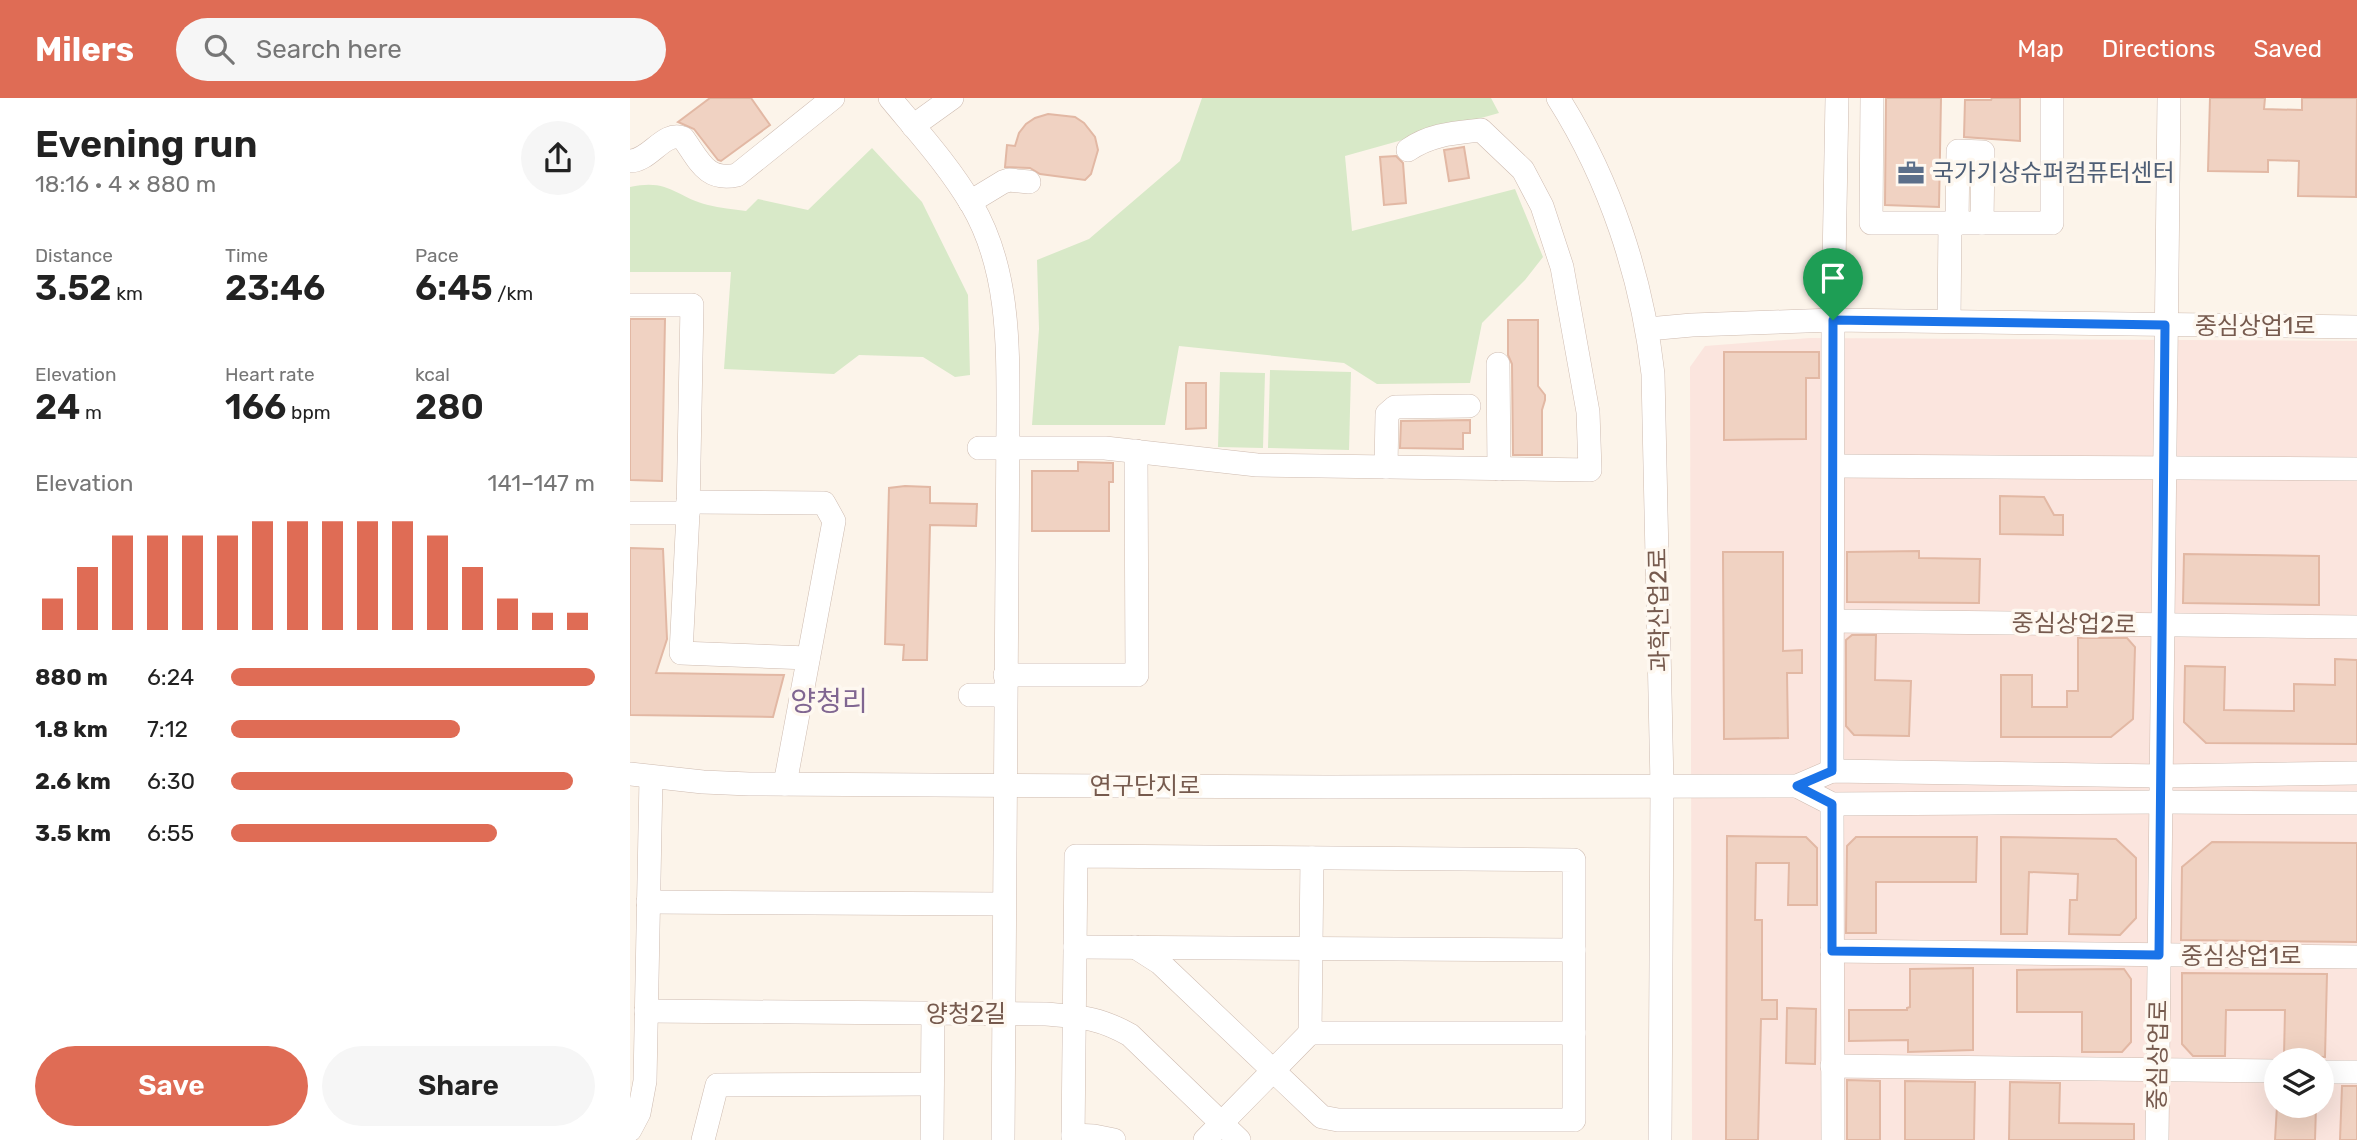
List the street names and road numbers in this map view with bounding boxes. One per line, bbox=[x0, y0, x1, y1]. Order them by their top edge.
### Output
street label: 중심상업1로 bbox=[2195, 312, 2315, 340]
street label: 과학산업2로 bbox=[1644, 548, 1674, 672]
street label: 중심상업2로 bbox=[2012, 609, 2136, 639]
street label: 연구단지로 bbox=[1090, 772, 1200, 800]
street label: 중심상업1로 bbox=[2181, 942, 2301, 970]
street label: 양청2길 bbox=[926, 1000, 1006, 1028]
street label: 중심상업로 bbox=[2143, 1000, 2173, 1110]

